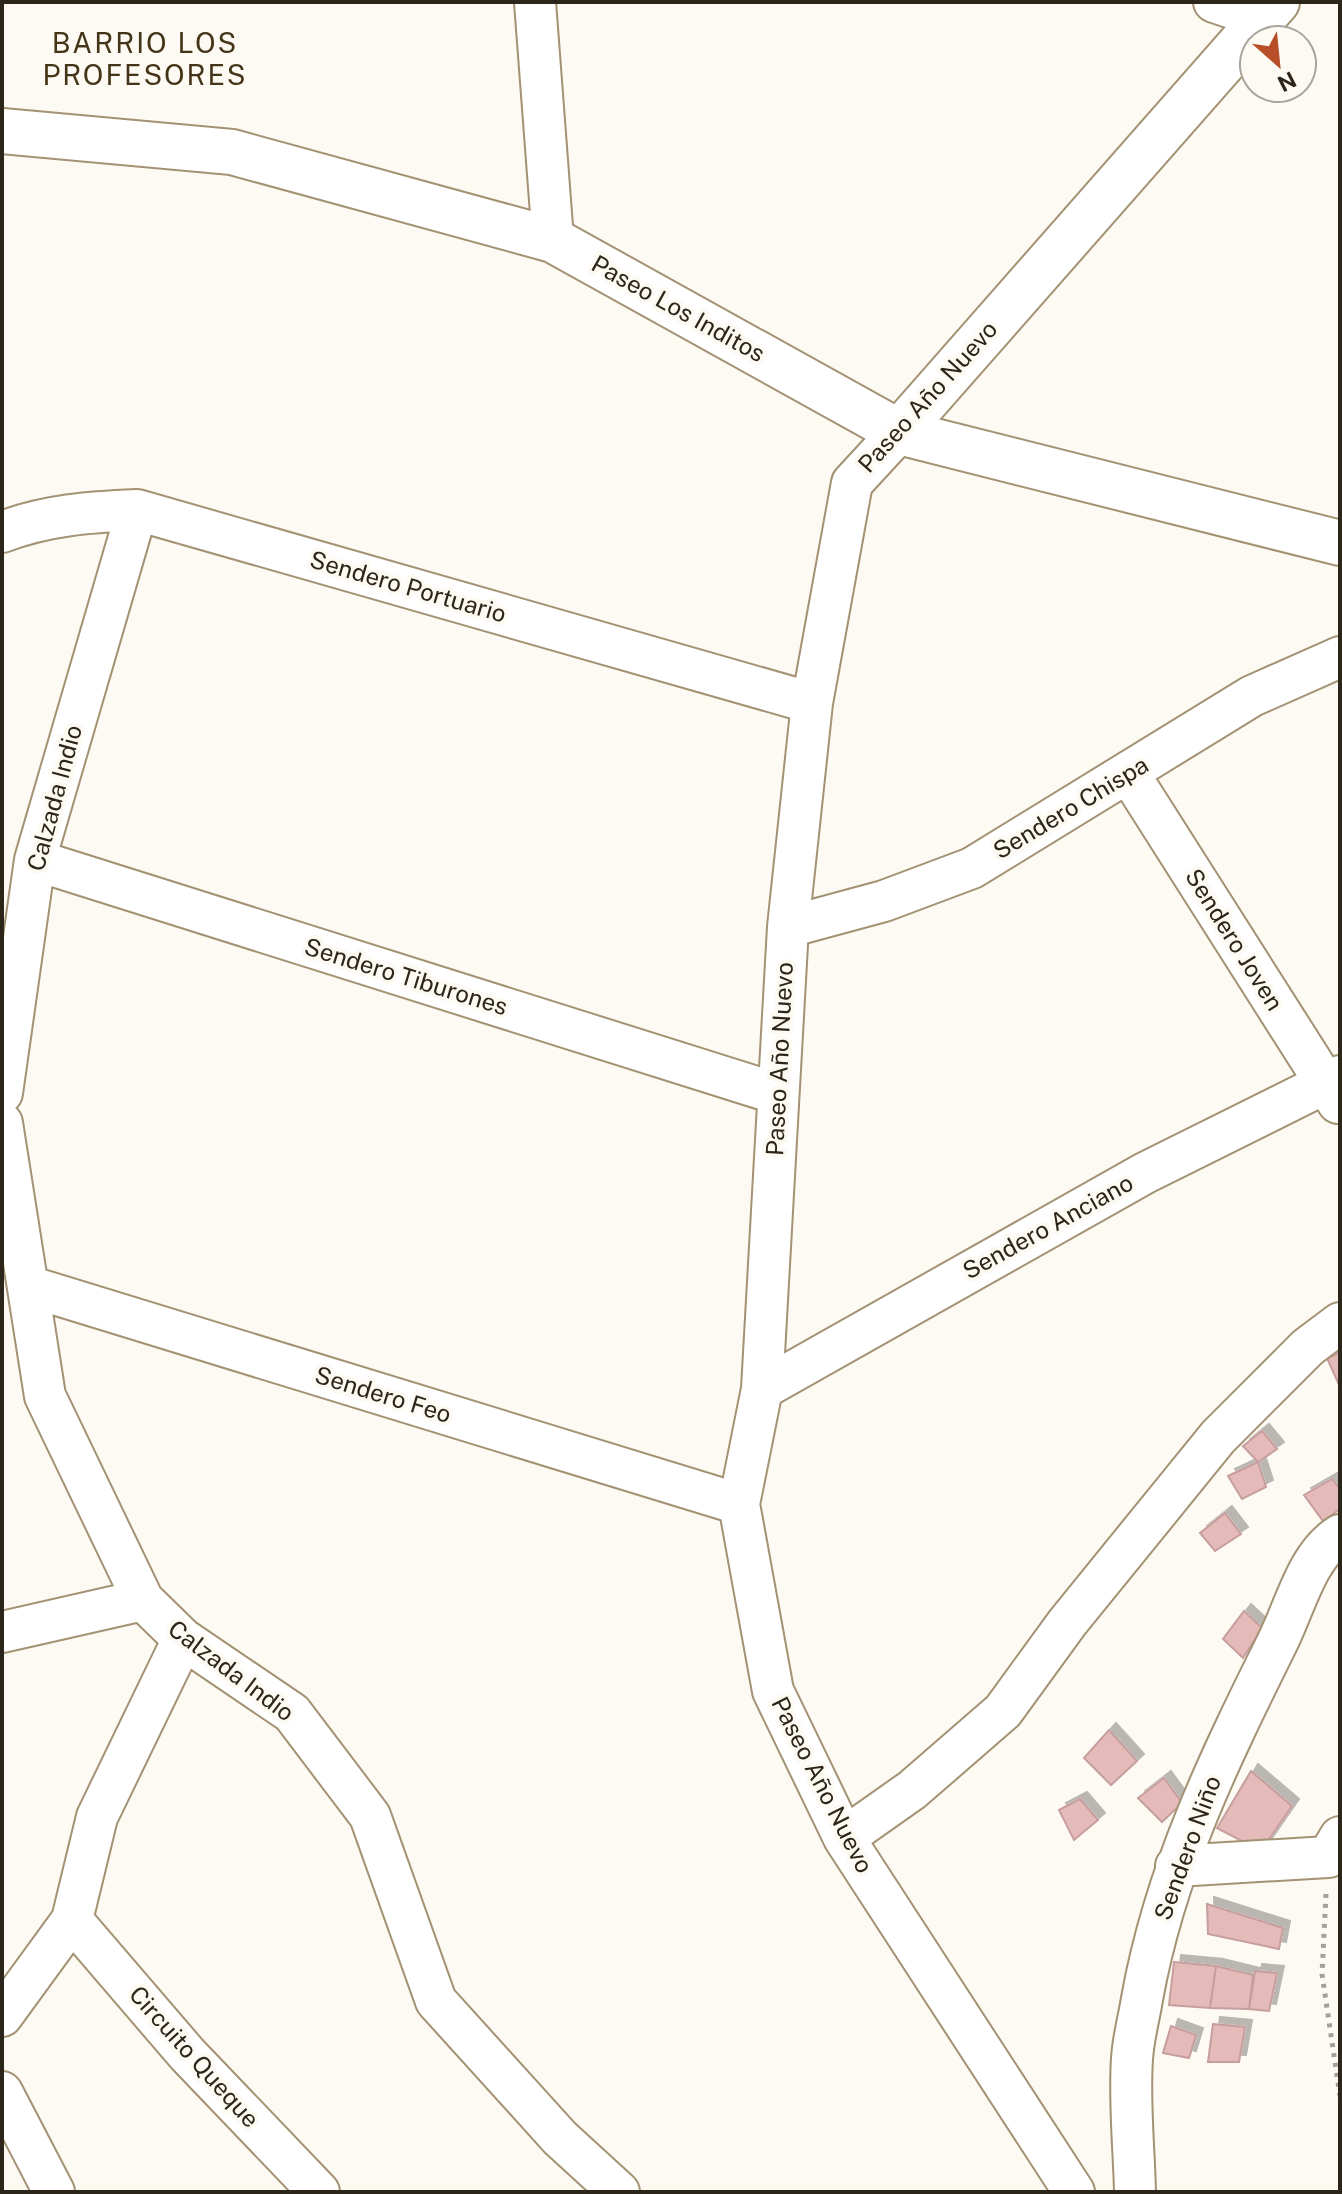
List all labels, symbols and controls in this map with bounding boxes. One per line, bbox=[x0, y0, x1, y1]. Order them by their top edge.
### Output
north arrow bbox=[1238, 24, 1318, 104]
district label: BARRIO LOS PROFESORES bbox=[42, 26, 248, 91]
text: N bbox=[1274, 66, 1301, 97]
street label: Paseo Los Inditos bbox=[587, 249, 770, 367]
street label: Paseo Año Nuevo bbox=[852, 315, 1003, 478]
street label: Sendero Portuario bbox=[307, 545, 510, 627]
street label: Calzada Indio bbox=[21, 722, 87, 874]
street label: Sendero Chispa bbox=[988, 750, 1153, 864]
street label: Sendero Joven bbox=[1180, 863, 1290, 1016]
street label: Sendero Tiburones bbox=[301, 932, 511, 1020]
street label: Paseo Año Nuevo bbox=[760, 961, 798, 1157]
street label: Sendero Anciano bbox=[958, 1168, 1138, 1284]
street label: Sendero Feo bbox=[312, 1360, 455, 1428]
street label: Calzada Indio bbox=[163, 1614, 300, 1727]
street label: Paseo Año Nuevo bbox=[766, 1692, 879, 1877]
street label: Sendero Niño bbox=[1148, 1772, 1226, 1924]
street label: Circuito Queque bbox=[124, 1980, 266, 2133]

